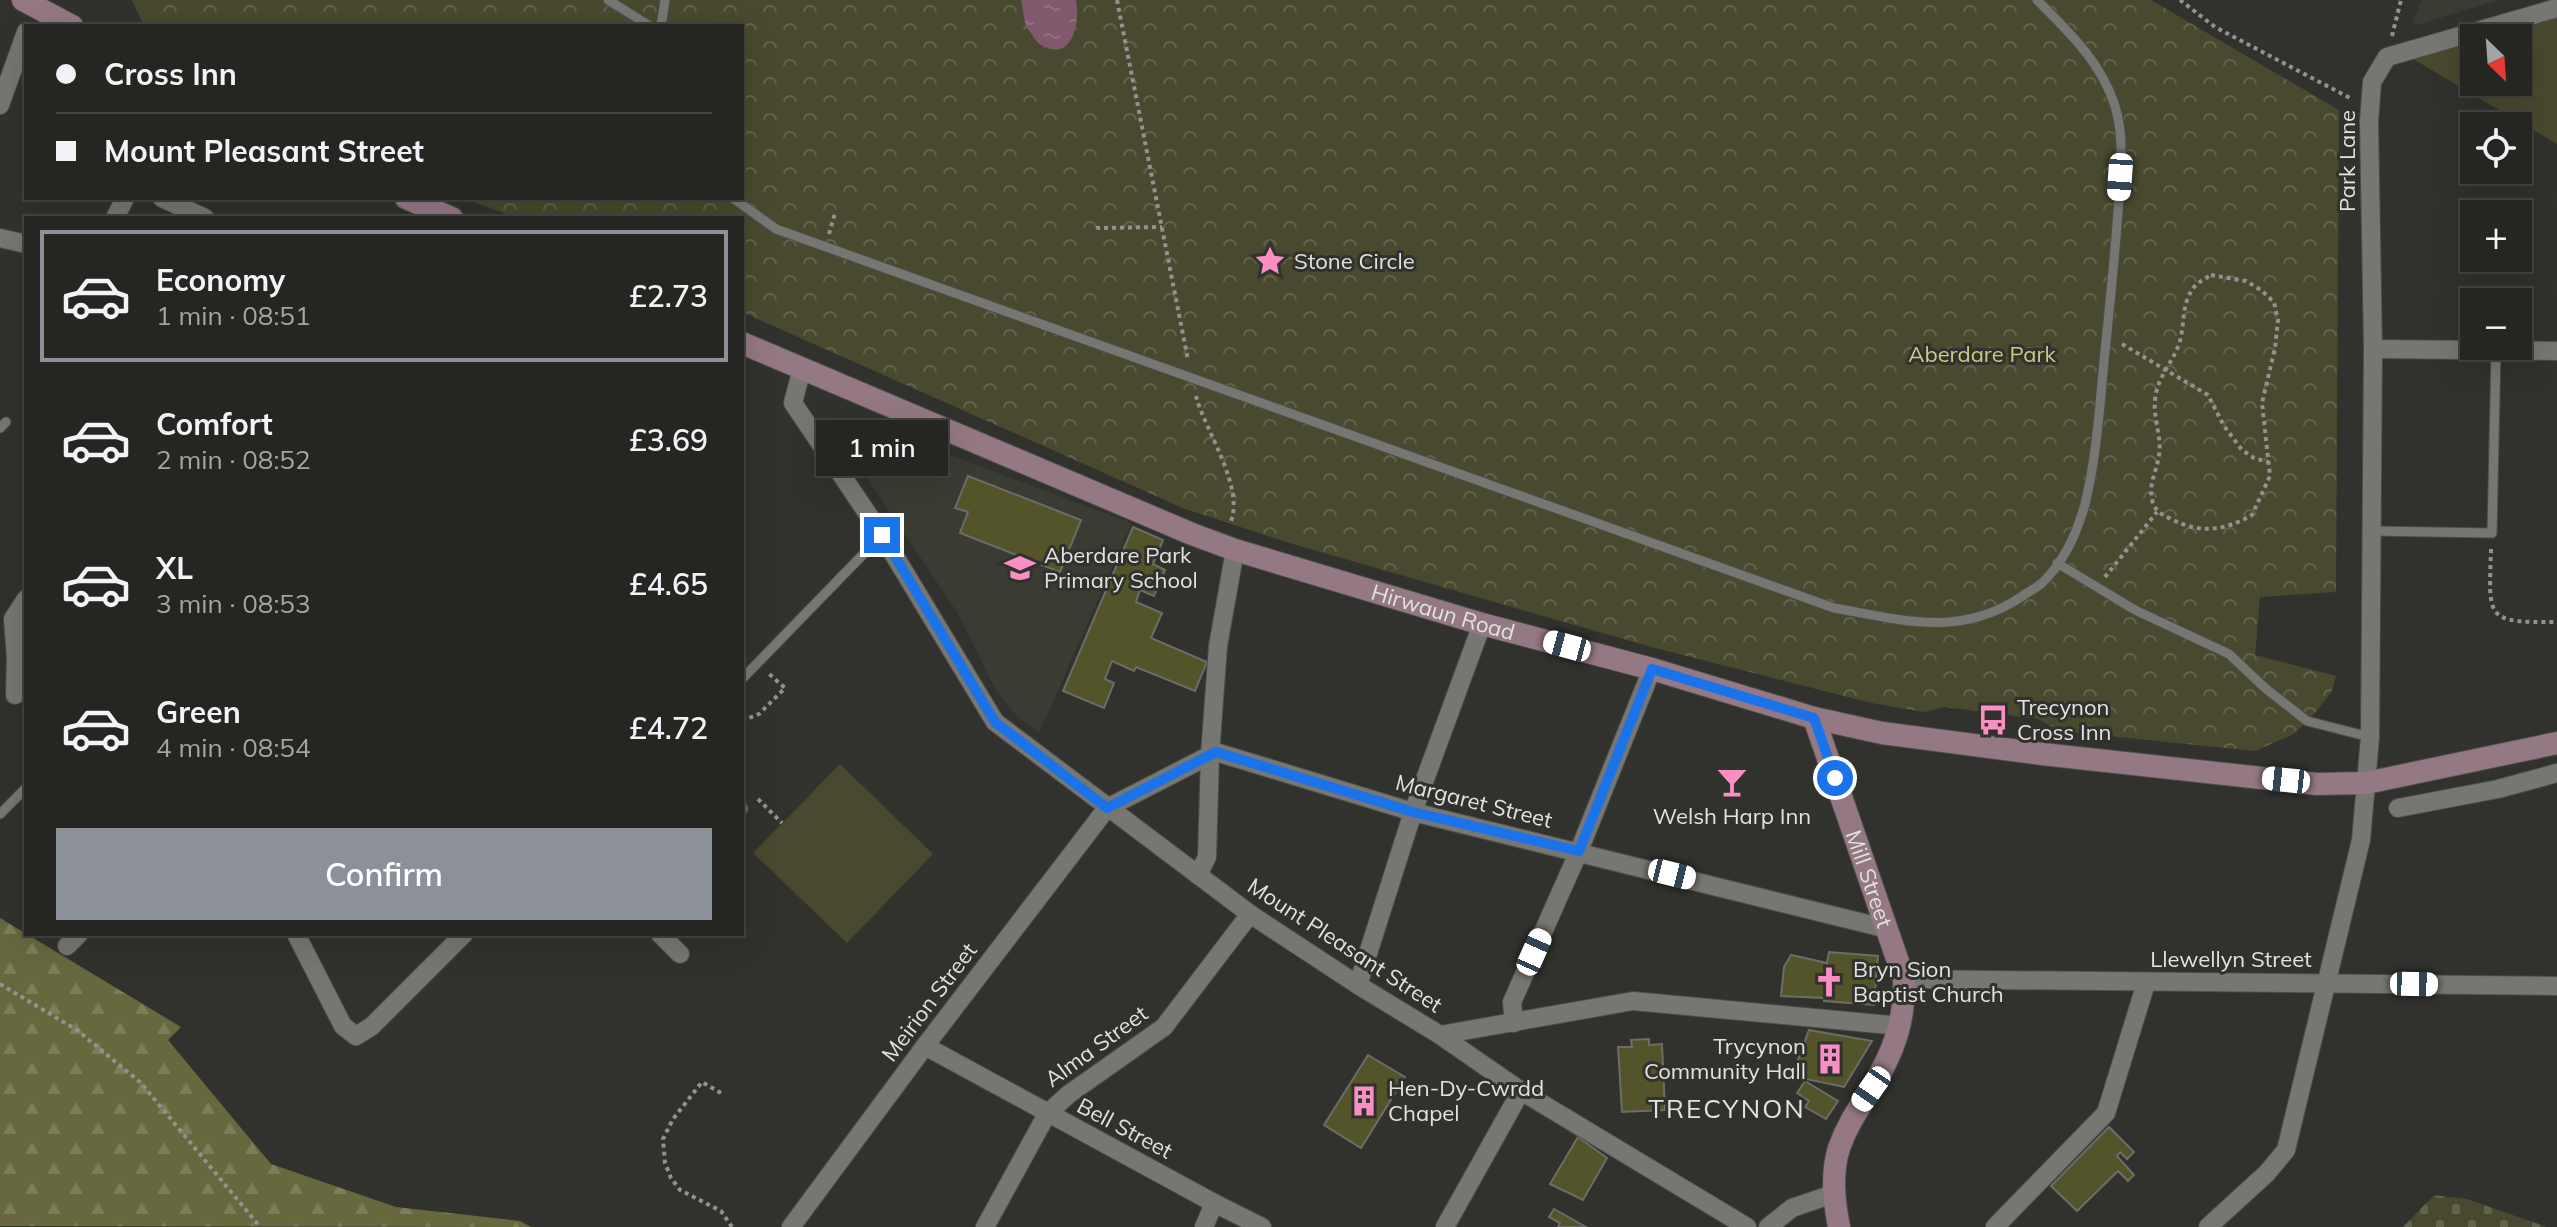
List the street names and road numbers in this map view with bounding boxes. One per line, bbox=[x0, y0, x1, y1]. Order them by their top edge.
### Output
street label: Park Lane bbox=[2333, 110, 2361, 212]
street label: Hirwaun Road bbox=[1368, 578, 1518, 646]
street label: Margaret Street bbox=[1393, 768, 1556, 834]
street label: Mill Street bbox=[1840, 826, 1899, 931]
street label: Mount Pleasant Street bbox=[1242, 872, 1448, 1019]
street label: Meirion Street bbox=[875, 937, 983, 1067]
street label: Llewellyn Street bbox=[2150, 945, 2312, 973]
street label: Alma Street bbox=[1039, 999, 1153, 1093]
street label: Bell Street bbox=[1073, 1091, 1178, 1165]

